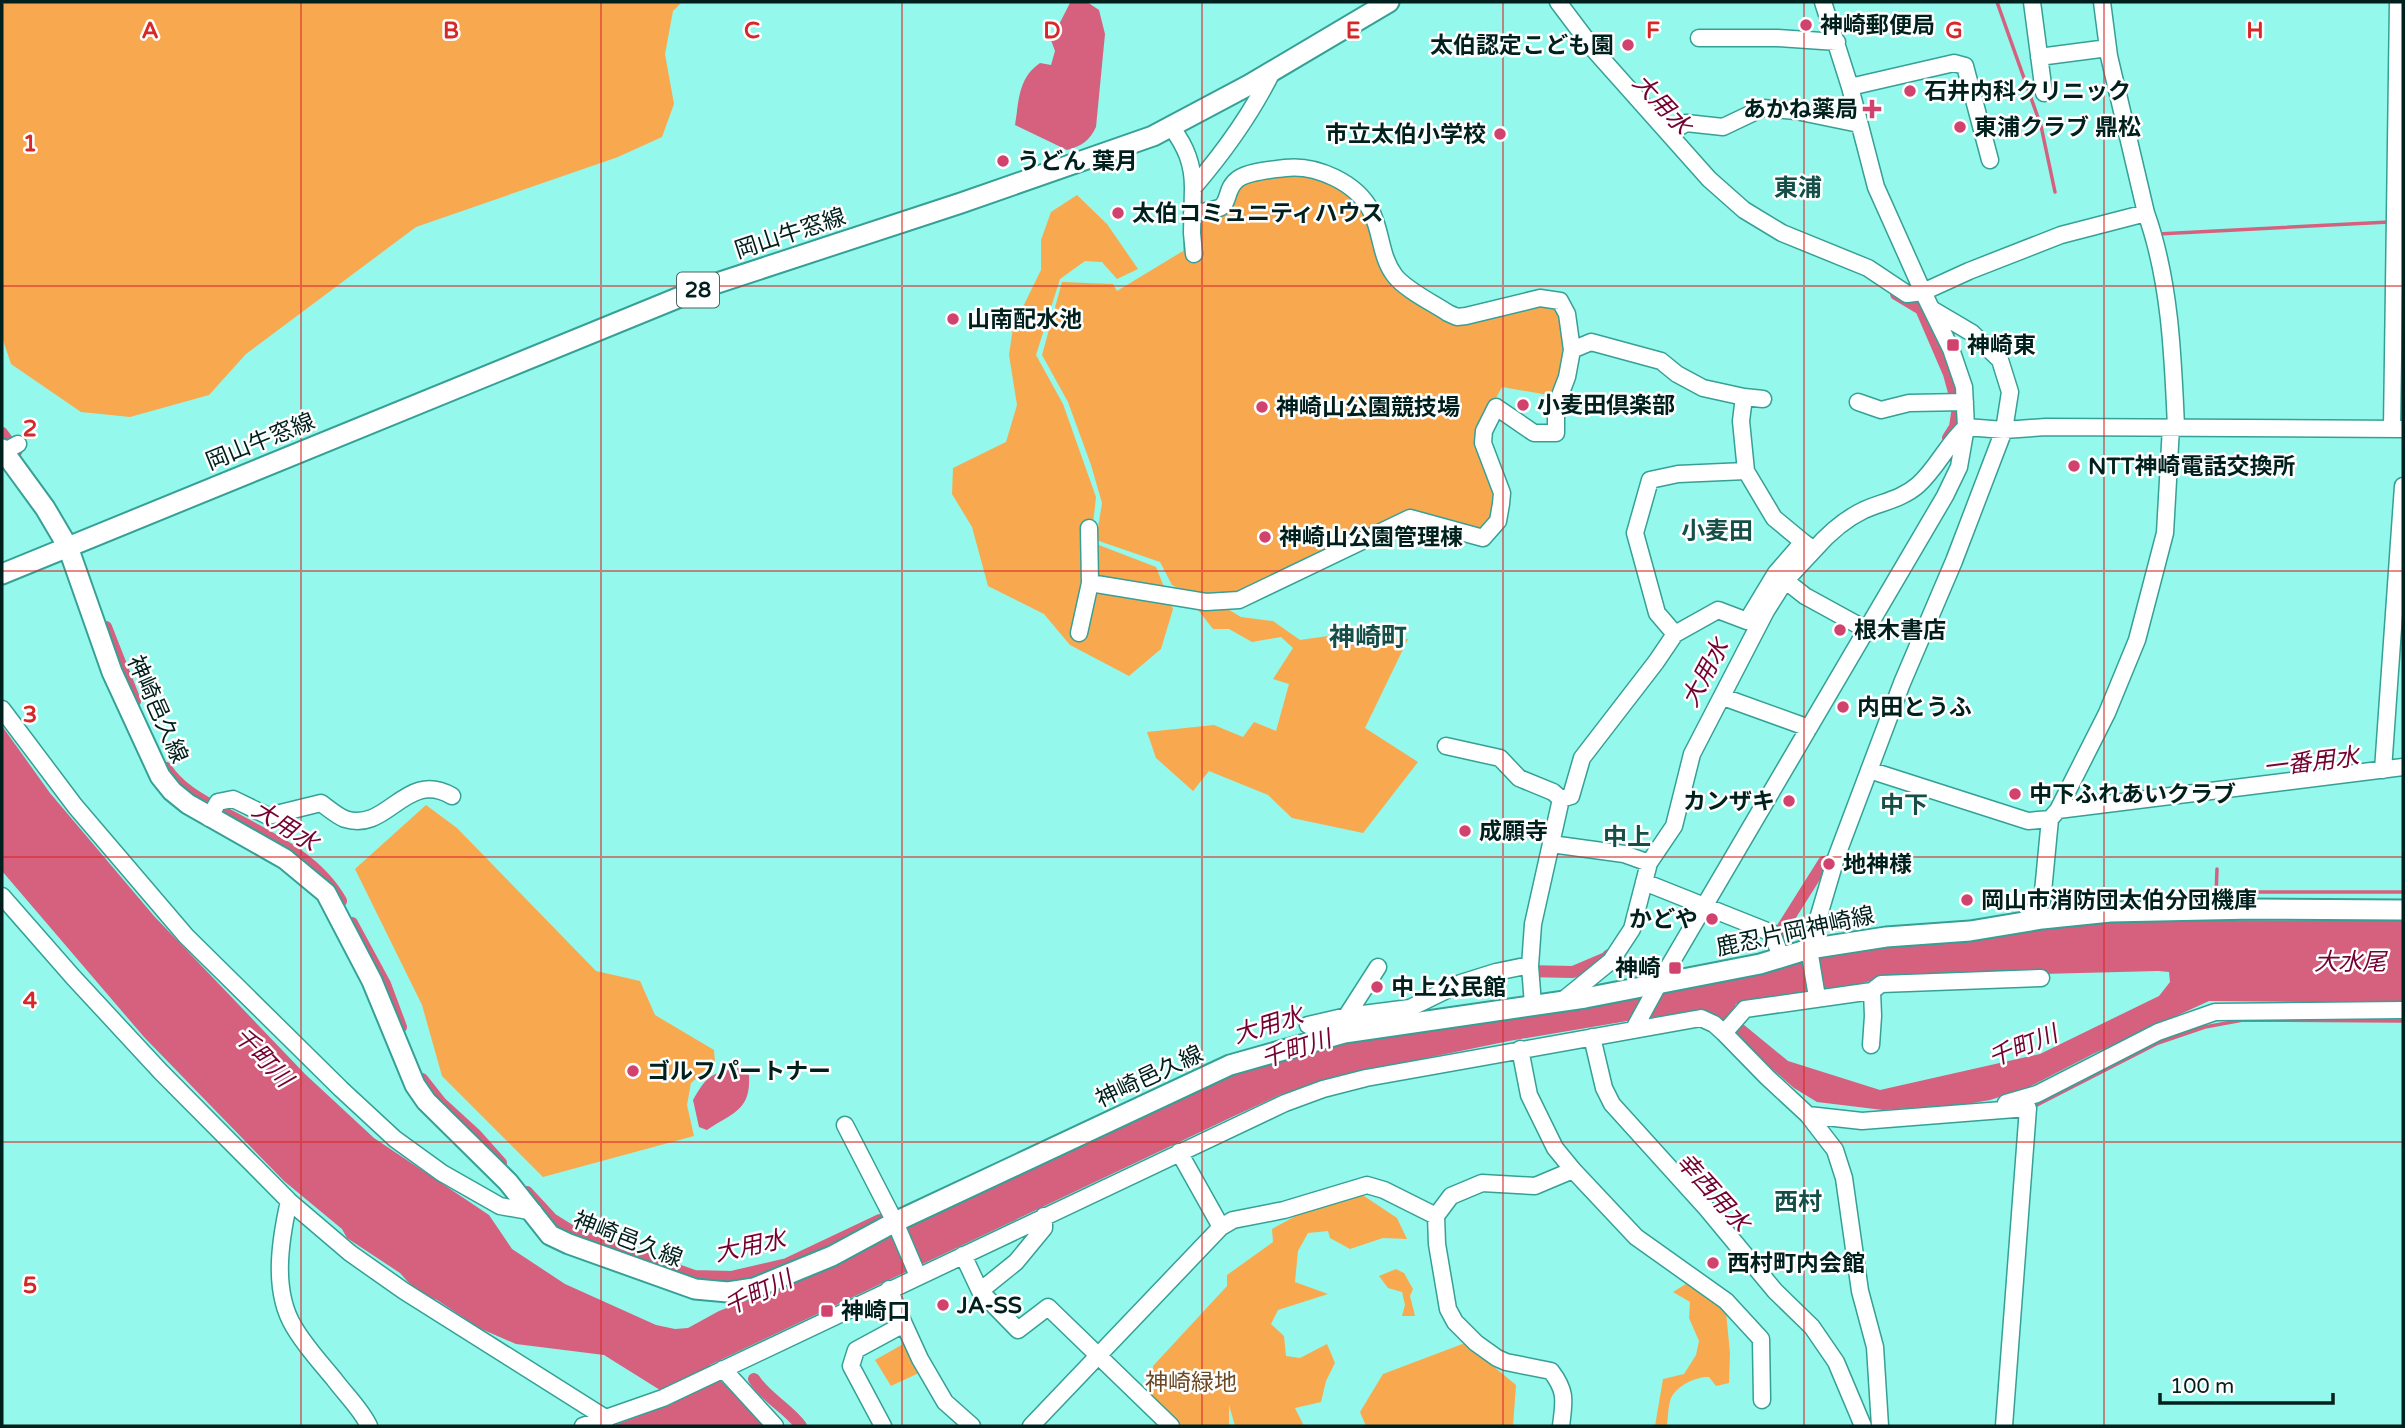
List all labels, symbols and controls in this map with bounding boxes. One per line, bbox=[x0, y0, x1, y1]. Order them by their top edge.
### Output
place label: 神崎郵便局 bbox=[1820, 12, 1935, 40]
text: A bbox=[141, 17, 159, 45]
text: B bbox=[443, 17, 459, 45]
text: C bbox=[744, 17, 760, 45]
text: D bbox=[1043, 17, 1061, 45]
text: E bbox=[1346, 17, 1360, 45]
text: F bbox=[1646, 17, 1660, 45]
marker: 神崎郵便局 bbox=[1798, 17, 1814, 33]
text: G bbox=[1945, 17, 1963, 45]
text: H bbox=[2246, 17, 2264, 45]
place label: 太伯認定こども園 bbox=[1430, 32, 1614, 60]
marker: 太伯認定こども園 bbox=[1620, 37, 1636, 53]
water label: 大用水 bbox=[1626, 68, 1699, 143]
place label: 石井内科クリニック bbox=[1924, 78, 2131, 106]
marker: 石井内科クリニック bbox=[1902, 83, 1918, 99]
place label: あかね薬局 bbox=[1743, 96, 1858, 124]
marker: あかね薬局 bbox=[1864, 101, 1880, 117]
place label: 東浦クラブ 鼎松 bbox=[1974, 114, 2141, 142]
marker: 東浦クラブ 鼎松 bbox=[1952, 119, 1968, 135]
place label: 市立太伯小学校 bbox=[1325, 121, 1486, 149]
marker: 市立太伯小学校 bbox=[1492, 126, 1508, 142]
text: 1 bbox=[23, 130, 37, 158]
place label: うどん 葉月 bbox=[1017, 148, 1138, 176]
marker: うどん 葉月 bbox=[995, 153, 1011, 169]
district label: 東浦 bbox=[1774, 174, 1822, 203]
place label: 太伯コミュニティハウス bbox=[1132, 200, 1384, 228]
street label: 岡山牛窓線 bbox=[731, 203, 849, 265]
marker: 太伯コミュニティハウス bbox=[1110, 205, 1126, 221]
road number: 28 bbox=[677, 272, 719, 308]
place label: 山南配水池 bbox=[967, 306, 1082, 334]
marker: 山南配水池 bbox=[945, 311, 961, 327]
place label: 神崎東 bbox=[1967, 332, 2036, 360]
marker: 神崎東 bbox=[1945, 337, 1961, 353]
place label: 小麦田倶楽部 bbox=[1537, 392, 1675, 420]
place label: 神崎山公園競技場 bbox=[1276, 394, 1460, 422]
marker: 小麦田倶楽部 bbox=[1515, 397, 1531, 413]
marker: 神崎山公園競技場 bbox=[1254, 399, 1270, 415]
street label: 岡山牛窓線 bbox=[202, 407, 319, 476]
text: 2 bbox=[23, 415, 37, 443]
place label: NTT神崎電話交換所 bbox=[2088, 453, 2295, 481]
marker: NTT神崎電話交換所 bbox=[2066, 458, 2082, 474]
district label: 小麦田 bbox=[1681, 517, 1753, 546]
place label: 神崎山公園管理棟 bbox=[1279, 524, 1463, 552]
marker: 神崎山公園管理棟 bbox=[1257, 529, 1273, 545]
place label: 根木書店 bbox=[1854, 617, 1946, 645]
district label: 神崎町 bbox=[1329, 622, 1407, 653]
marker: 根木書店 bbox=[1832, 622, 1848, 638]
water label: 大用水 bbox=[1676, 632, 1737, 712]
street label: 神崎邑久線 bbox=[121, 651, 193, 768]
place label: 内田とうふ bbox=[1857, 694, 1972, 722]
marker: 内田とうふ bbox=[1835, 699, 1851, 715]
text: 3 bbox=[23, 701, 37, 729]
water label: 一番用水 bbox=[2262, 742, 2363, 783]
place label: 中下ふれあいクラブ bbox=[2029, 781, 2236, 809]
marker: 中下ふれあいクラブ bbox=[2007, 786, 2023, 802]
place label: カンザキ bbox=[1683, 788, 1775, 816]
district label: 中下 bbox=[1880, 791, 1928, 820]
marker: カンザキ bbox=[1781, 793, 1797, 809]
water label: 大用水 bbox=[247, 795, 325, 859]
place label: 成願寺 bbox=[1479, 818, 1548, 846]
marker: 成願寺 bbox=[1457, 823, 1473, 839]
district label: 中上 bbox=[1603, 823, 1651, 852]
place label: 地神様 bbox=[1843, 851, 1912, 879]
marker: 地神様 bbox=[1821, 856, 1837, 872]
place label: 岡山市消防団太伯分団機庫 bbox=[1981, 887, 2257, 915]
marker: 岡山市消防団太伯分団機庫 bbox=[1959, 892, 1975, 908]
street label: 鹿忍片岡神崎線 bbox=[1714, 902, 1877, 962]
place label: かどや bbox=[1629, 906, 1698, 934]
marker: かどや bbox=[1704, 911, 1720, 927]
water label: 大水尾 bbox=[2314, 948, 2388, 977]
place label: 神崎 bbox=[1615, 955, 1661, 983]
marker: 神崎 bbox=[1667, 960, 1683, 976]
place label: 中上公民館 bbox=[1391, 974, 1506, 1002]
marker: 中上公民館 bbox=[1369, 979, 1385, 995]
text: 4 bbox=[23, 987, 38, 1015]
water label: 大用水 bbox=[1229, 1000, 1310, 1050]
water label: 千町川 bbox=[1984, 1018, 2065, 1073]
water label: 千町川 bbox=[227, 1021, 300, 1095]
water label: 千町川 bbox=[1257, 1024, 1338, 1074]
street label: 神崎邑久線 bbox=[1091, 1040, 1207, 1114]
place label: ゴルフパートナー bbox=[647, 1058, 831, 1086]
marker: ゴルフパートナー bbox=[625, 1063, 641, 1079]
water label: 幸西用水 bbox=[1670, 1147, 1758, 1240]
district label: 西村 bbox=[1774, 1188, 1822, 1217]
street label: 神崎邑久線 bbox=[569, 1206, 686, 1274]
water label: 大用水 bbox=[712, 1224, 791, 1268]
place label: 西村町内会館 bbox=[1727, 1250, 1865, 1278]
marker: 西村町内会館 bbox=[1705, 1255, 1721, 1271]
water label: 千町川 bbox=[719, 1264, 800, 1322]
text: 5 bbox=[23, 1272, 37, 1300]
place label: JA-SS bbox=[956, 1292, 1022, 1320]
marker: JA-SS bbox=[935, 1297, 951, 1313]
place label: 神崎口 bbox=[841, 1298, 910, 1326]
marker: 神崎口 bbox=[819, 1303, 835, 1319]
scale bar bbox=[2160, 1362, 2333, 1406]
park label: 神崎緑地 bbox=[1145, 1369, 1237, 1397]
text: 100 m bbox=[2170, 1374, 2234, 1399]

